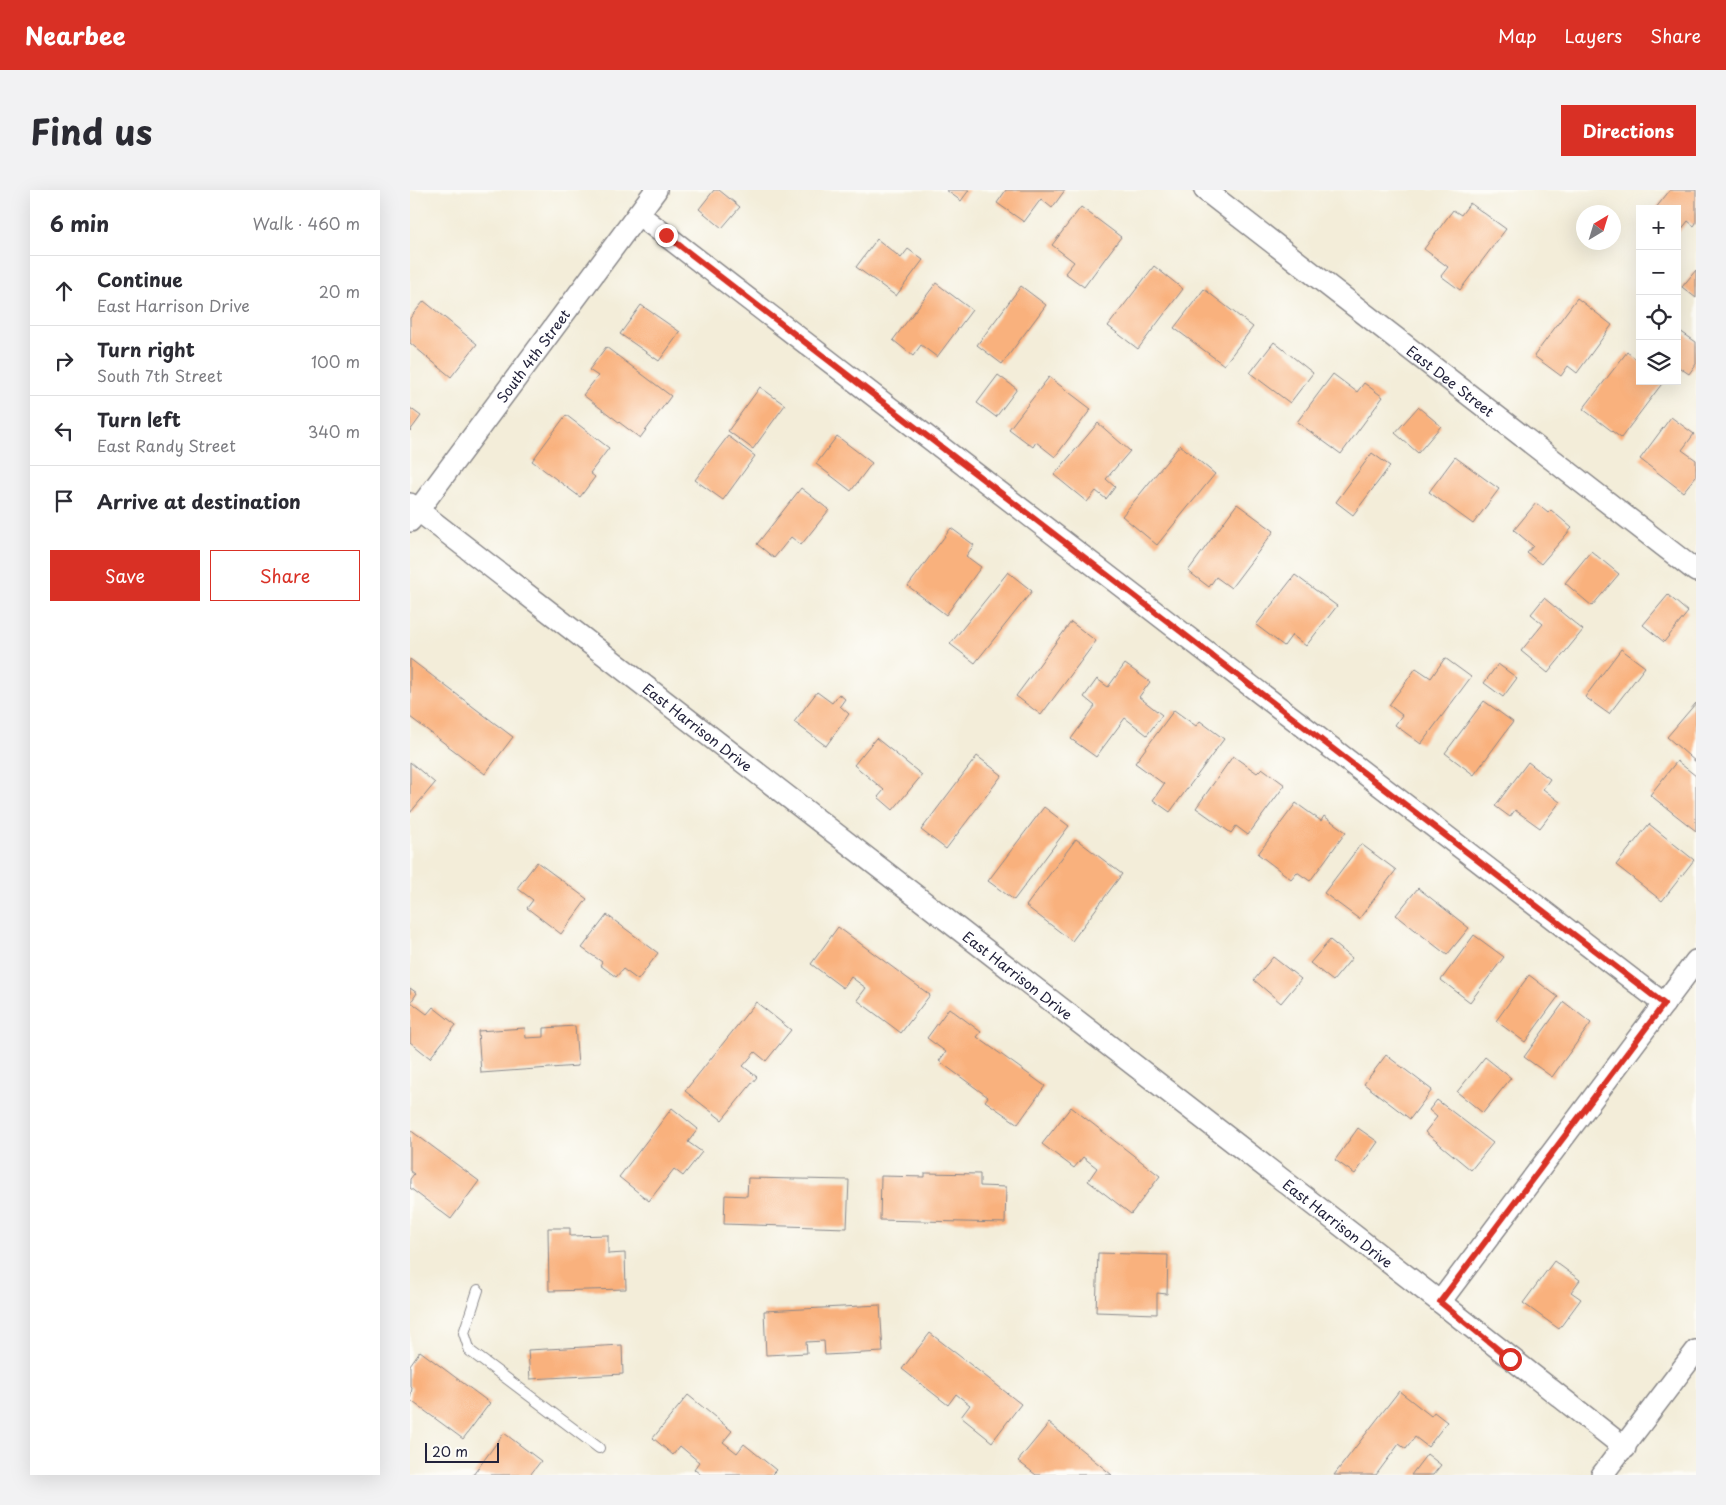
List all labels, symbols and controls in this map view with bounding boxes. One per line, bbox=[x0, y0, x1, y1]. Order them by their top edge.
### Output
text: Nearbee bbox=[25, 17, 126, 53]
text: Map bbox=[1498, 22, 1537, 49]
text: Layers bbox=[1565, 22, 1622, 49]
text: Share bbox=[1650, 22, 1701, 49]
text: Find us bbox=[30, 104, 152, 157]
button: Directions bbox=[1561, 105, 1696, 156]
north arrow bbox=[1576, 205, 1621, 250]
map controls bbox=[1636, 205, 1681, 385]
button: + bbox=[1636, 205, 1681, 250]
text: 6 min bbox=[50, 207, 109, 239]
text: Walk · 460 m bbox=[253, 211, 360, 235]
route end bbox=[655, 224, 678, 247]
button: − bbox=[1636, 250, 1681, 295]
text: Continue bbox=[97, 265, 183, 293]
icon: ahead bbox=[50, 277, 78, 305]
text: 20 m bbox=[319, 279, 360, 303]
text: East Harrison Drive bbox=[97, 293, 250, 317]
button: locate bbox=[1636, 295, 1681, 340]
street label: South 4th Street bbox=[491, 304, 575, 407]
text: Turn right bbox=[97, 335, 195, 363]
street label: East Dee Street bbox=[1402, 340, 1499, 422]
button: layers bbox=[1636, 340, 1681, 385]
icon: right bbox=[50, 347, 78, 375]
text: 100 m bbox=[311, 349, 360, 373]
text: South 7th Street bbox=[97, 363, 222, 387]
text: Turn left bbox=[97, 405, 181, 433]
icon: left bbox=[50, 417, 78, 445]
text: 340 m bbox=[308, 419, 360, 443]
text: East Randy Street bbox=[97, 433, 236, 457]
icon: arrive bbox=[50, 487, 78, 515]
text: Arrive at destination bbox=[97, 487, 301, 515]
button: Save bbox=[50, 550, 200, 601]
button: Share bbox=[210, 550, 360, 601]
street label: East Harrison Drive bbox=[638, 678, 757, 776]
street label: East Harrison Drive bbox=[959, 926, 1077, 1024]
street label: East Harrison Drive bbox=[1279, 1174, 1397, 1272]
route start bbox=[1499, 1348, 1522, 1371]
scale bar bbox=[425, 1440, 499, 1463]
text: 20 m bbox=[432, 1441, 468, 1462]

